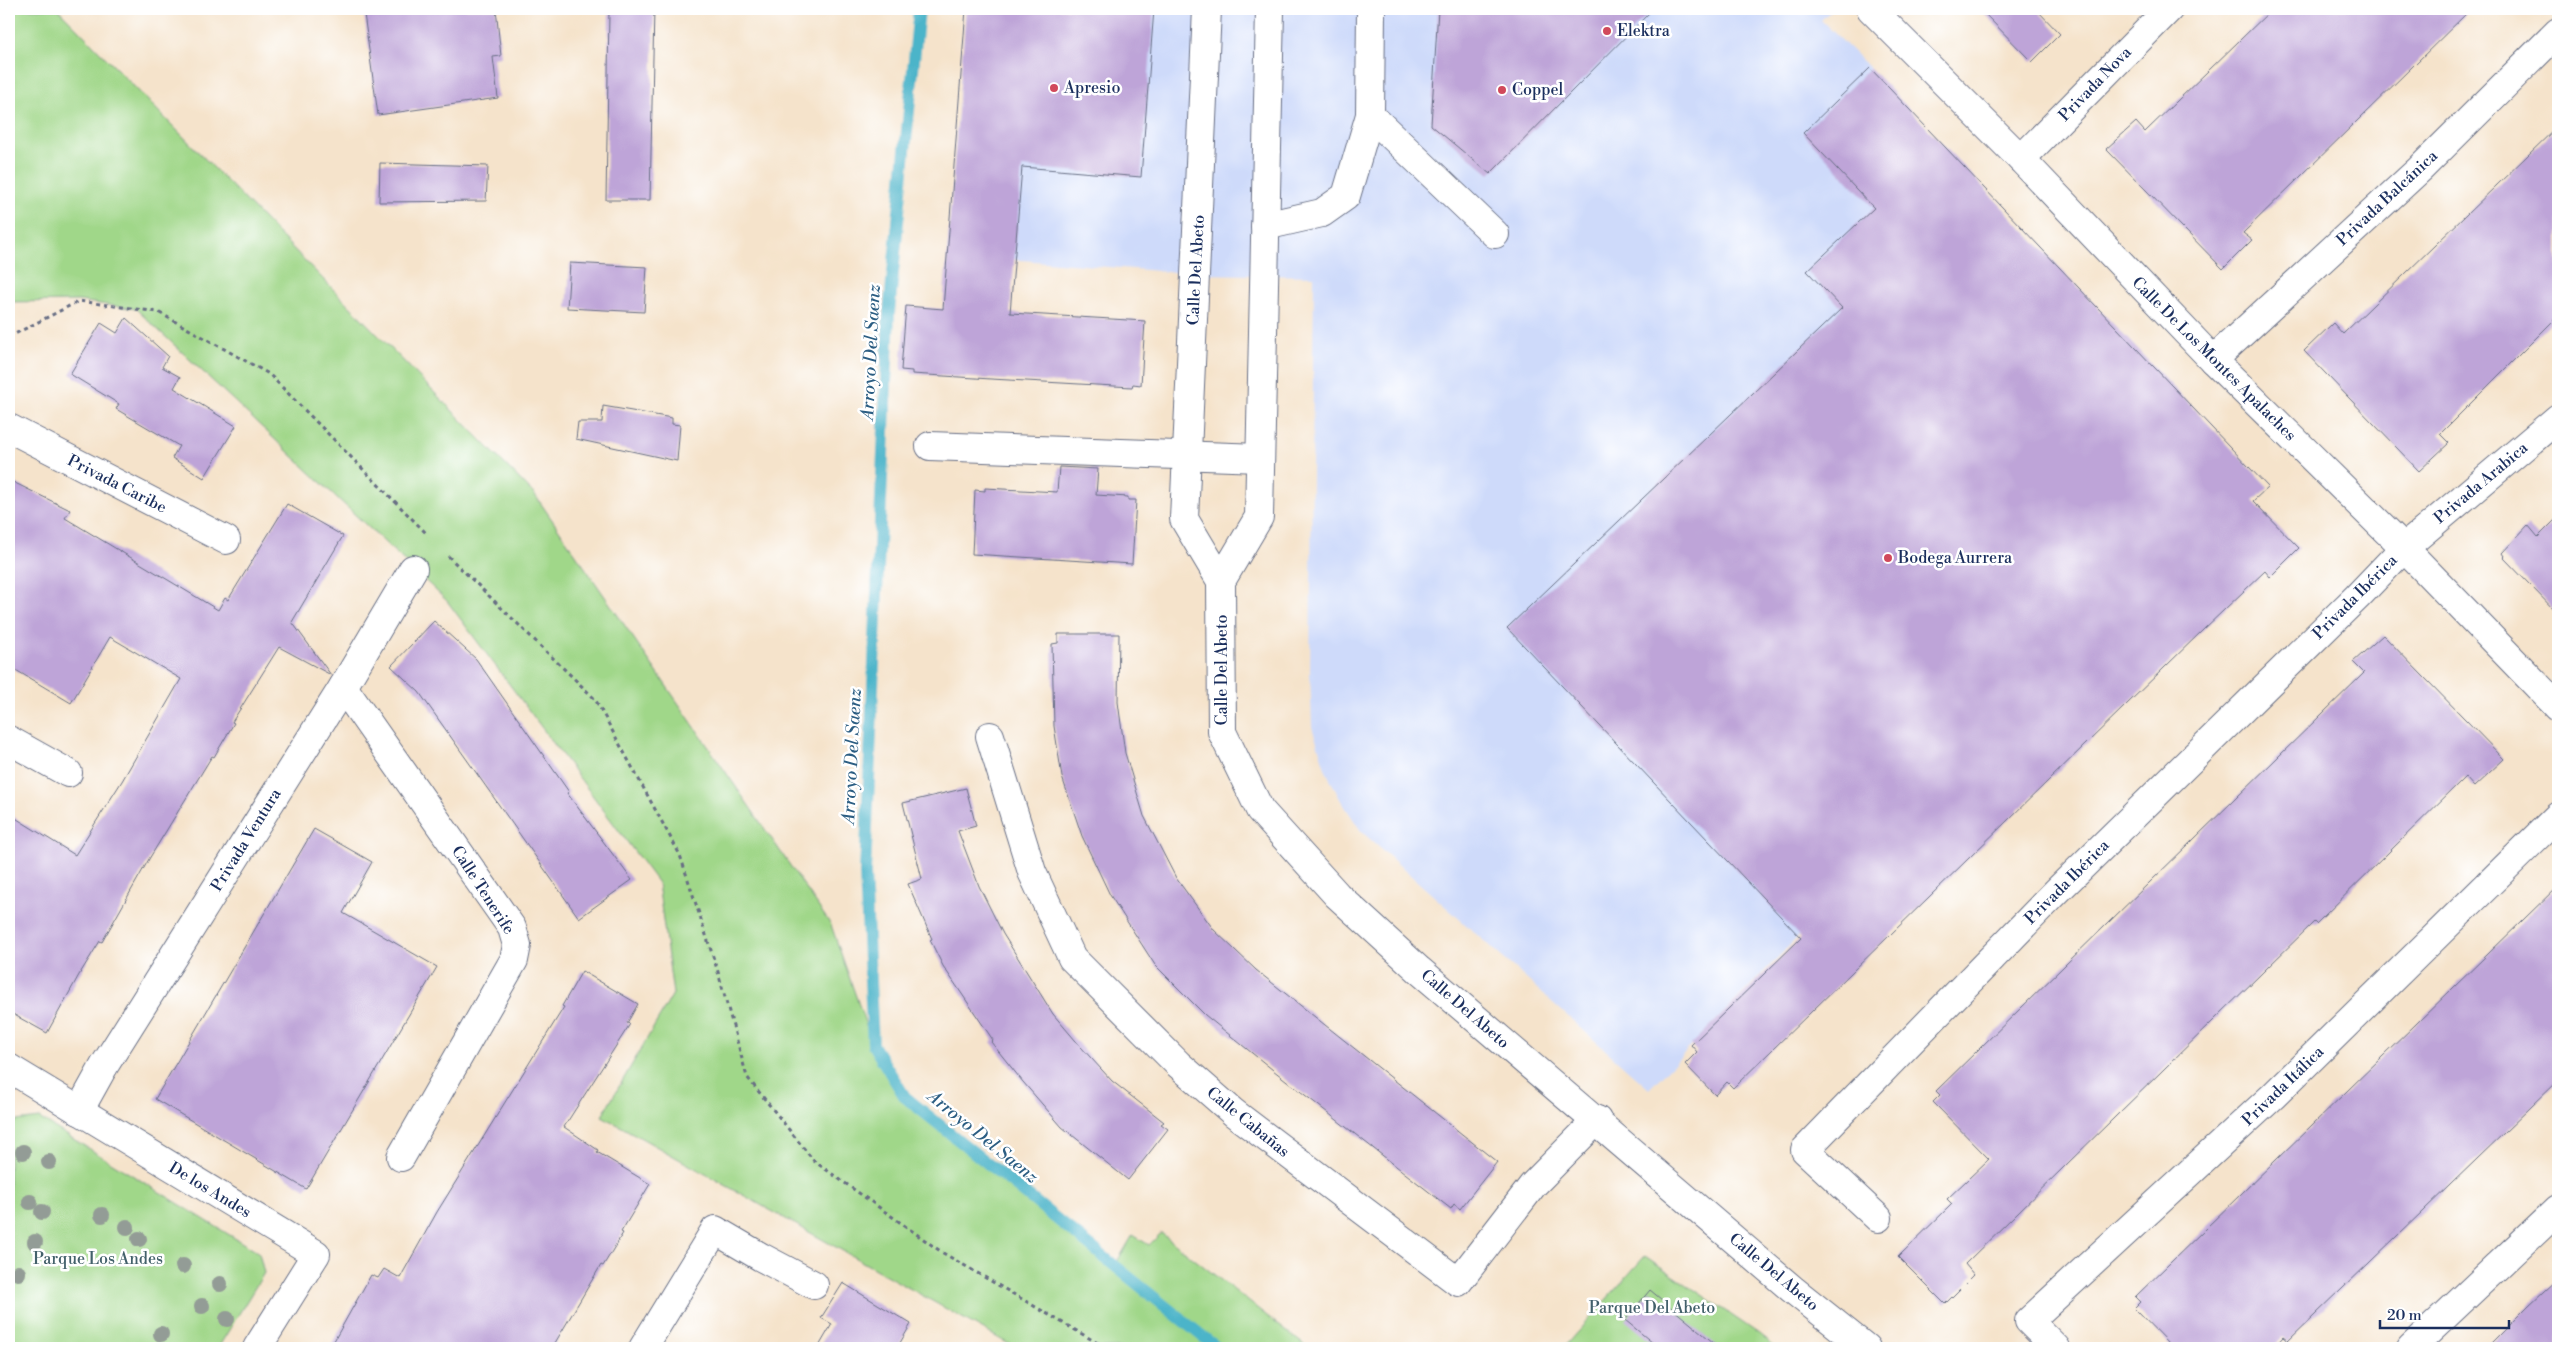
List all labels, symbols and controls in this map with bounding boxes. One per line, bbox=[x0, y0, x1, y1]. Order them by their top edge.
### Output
place label: Elektra bbox=[1617, 21, 1671, 41]
marker: Elektra bbox=[1601, 25, 1613, 37]
street label: Privada Nova bbox=[2054, 42, 2136, 126]
place label: Apresio bbox=[1063, 78, 1120, 98]
place label: Coppel bbox=[1512, 80, 1564, 100]
marker: Apresio bbox=[1048, 82, 1060, 94]
marker: Coppel bbox=[1496, 84, 1508, 96]
street label: Privada Balcánica bbox=[2332, 145, 2442, 250]
street label: Calle Del Abeto bbox=[1183, 214, 1209, 326]
street label: Calle De Los Montes Apalaches bbox=[2128, 273, 2300, 445]
water label: Arroyo Del Saenz bbox=[856, 283, 886, 422]
street label: Privada Arabica bbox=[2430, 437, 2533, 528]
street label: Privada Caribe bbox=[64, 450, 170, 518]
place label: Bodega Aurrera bbox=[1897, 548, 2013, 568]
street label: Privada Ibérica bbox=[2308, 550, 2402, 644]
marker: Bodega Aurrera bbox=[1882, 552, 1894, 564]
street label: Calle Del Abeto bbox=[1212, 615, 1232, 725]
water label: Arroyo Del Saenz bbox=[837, 687, 867, 826]
street label: Privada Ventura bbox=[206, 784, 286, 895]
street label: Privada Ibérica bbox=[2020, 835, 2114, 929]
street label: Calle Tenerife bbox=[447, 842, 519, 938]
street label: Calle Del Abeto bbox=[1417, 965, 1513, 1053]
street label: Privada Itálica bbox=[2238, 1041, 2329, 1130]
street label: Calle Cabañas bbox=[1203, 1082, 1293, 1162]
water label: Arroyo Del Saenz bbox=[921, 1084, 1043, 1189]
street label: De los Andes bbox=[165, 1158, 255, 1222]
street label: Calle Del Abeto bbox=[1725, 1229, 1823, 1315]
park label: Parque Los Andes bbox=[33, 1249, 163, 1269]
scale bar bbox=[2380, 1297, 2508, 1329]
park label: Parque Del Abeto bbox=[1589, 1298, 1715, 1318]
text: 20 m bbox=[2387, 1306, 2422, 1325]

